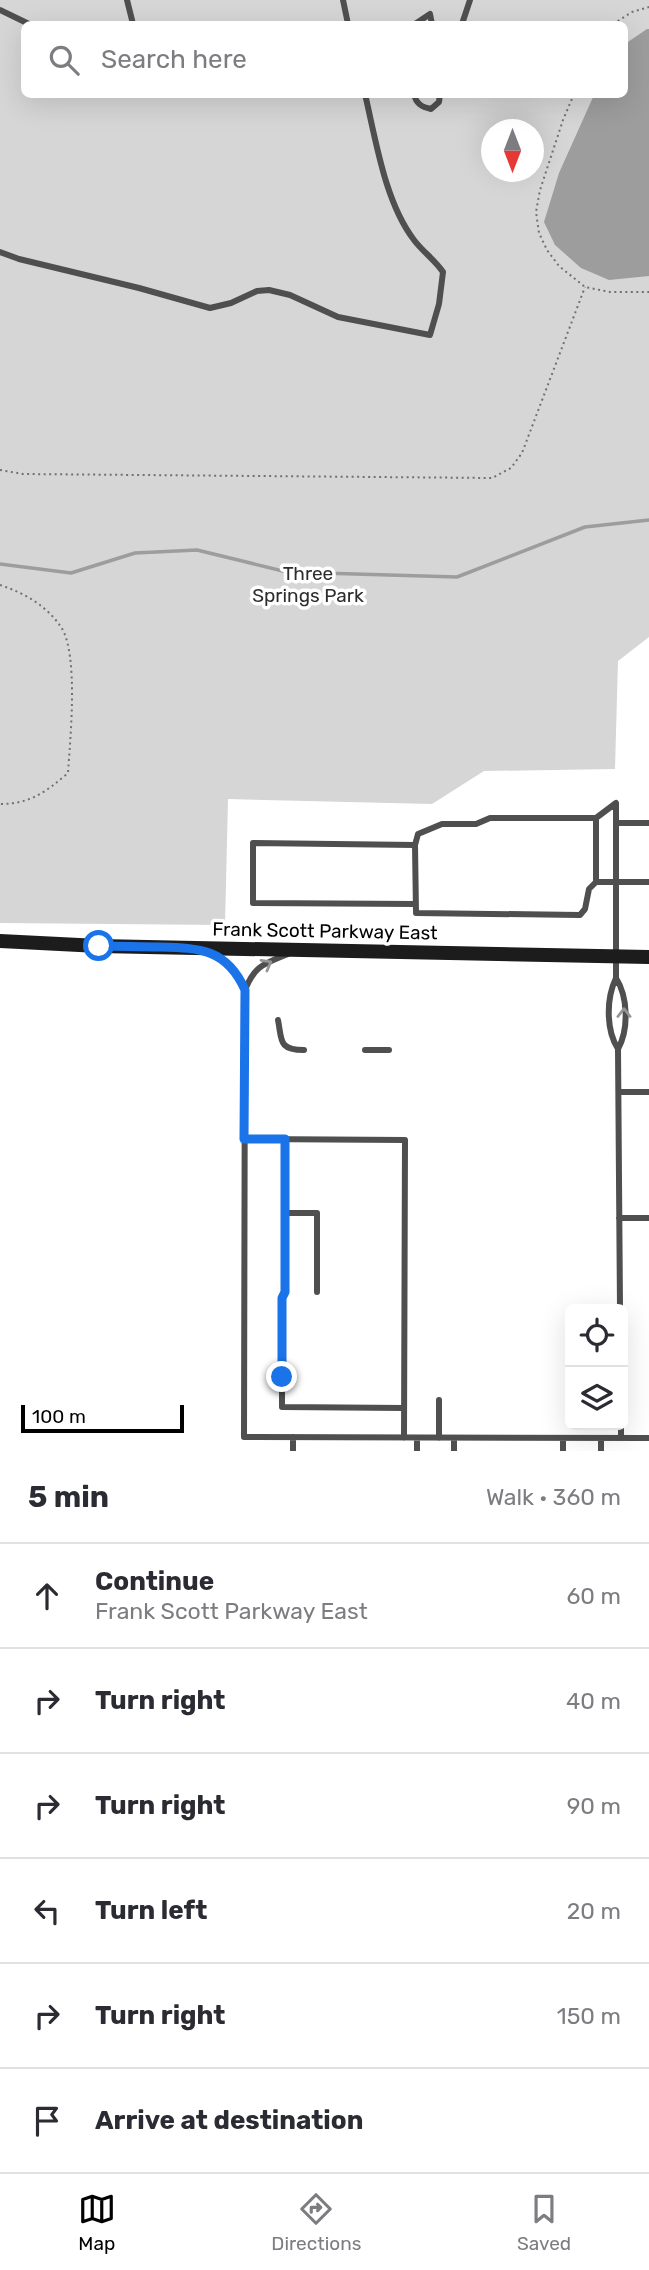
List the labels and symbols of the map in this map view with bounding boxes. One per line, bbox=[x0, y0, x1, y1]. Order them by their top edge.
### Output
north arrow bbox=[481, 119, 544, 182]
park label: Three Springs Park bbox=[252, 562, 364, 607]
street label: Frank Scott Parkway East bbox=[212, 918, 438, 944]
route start bbox=[83, 930, 114, 961]
one-way arrow bbox=[260, 959, 273, 972]
one-way arrow bbox=[616, 1008, 632, 1018]
route end bbox=[266, 1361, 297, 1392]
scale bar bbox=[21, 1402, 184, 1434]

